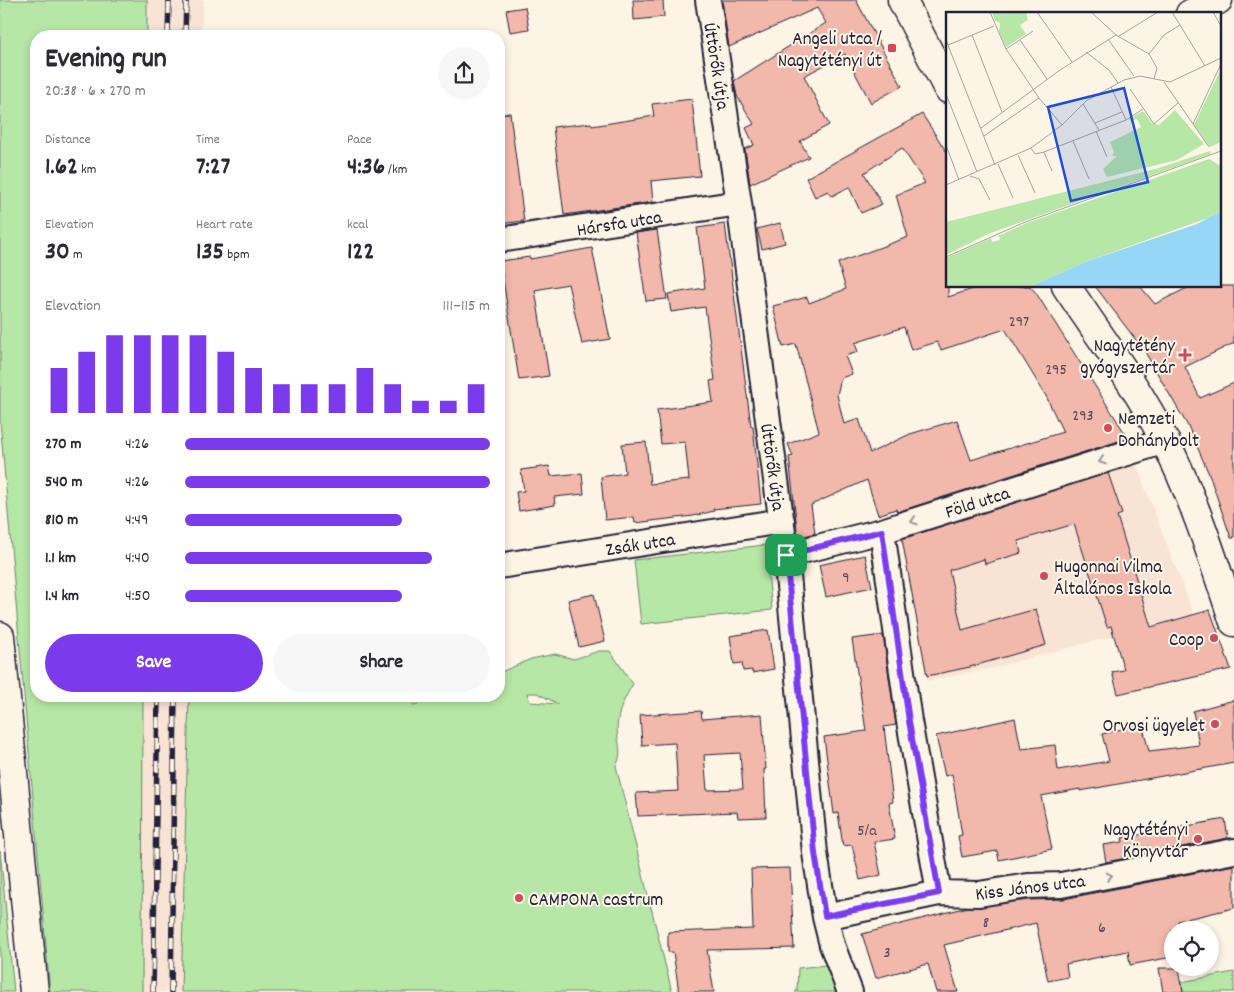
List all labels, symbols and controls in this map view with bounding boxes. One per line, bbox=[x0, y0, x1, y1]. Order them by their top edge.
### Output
inset map bbox=[946, 12, 1222, 288]
street label: Úttörők útja bbox=[694, 21, 735, 113]
place label: Angeli utca / Nagytétényi út bbox=[778, 27, 882, 76]
text: Evening run bbox=[45, 41, 167, 81]
marker: Angeli utca / Nagytétényi út bbox=[886, 42, 898, 54]
button: share bbox=[438, 47, 490, 99]
text: 20:38 · 6 × 270 m bbox=[45, 80, 146, 103]
text: Distance bbox=[45, 130, 91, 150]
text: Time bbox=[196, 130, 220, 150]
text: Pace bbox=[347, 130, 372, 150]
text: 1.62 bbox=[45, 150, 78, 186]
text: 7:27 bbox=[196, 150, 230, 186]
text: 4:36 bbox=[347, 150, 385, 186]
text: km bbox=[78, 160, 96, 180]
text: /km bbox=[385, 160, 407, 180]
street label: Hársfa utca bbox=[575, 205, 665, 246]
text: Elevation bbox=[45, 215, 94, 235]
text: Heart rate bbox=[196, 215, 253, 235]
text: kcal bbox=[347, 215, 368, 235]
text: 30 bbox=[45, 235, 70, 271]
text: 135 bbox=[196, 235, 224, 271]
text: 122 bbox=[347, 235, 374, 271]
text: m bbox=[70, 245, 83, 265]
text: bpm bbox=[224, 245, 250, 265]
text: Elevation bbox=[45, 295, 101, 318]
text: 111–115 m bbox=[442, 295, 490, 318]
house number: 297 bbox=[1009, 311, 1029, 334]
place label: Nagytétény gyógyszertár bbox=[1080, 334, 1175, 383]
marker: Nagytétény gyógyszertár bbox=[1179, 349, 1191, 361]
house number: 295 bbox=[1045, 359, 1067, 382]
house number: 293 bbox=[1072, 405, 1094, 428]
place label: Nemzeti Dohánybolt bbox=[1118, 407, 1199, 456]
street label: Úttörők útja bbox=[751, 422, 790, 514]
marker: Nemzeti Dohánybolt bbox=[1102, 422, 1114, 434]
text: 270 m bbox=[45, 433, 82, 456]
text: 4:26 bbox=[125, 433, 149, 456]
one-way arrow bbox=[1098, 456, 1107, 466]
text: 540 m bbox=[45, 471, 82, 494]
text: 4:26 bbox=[125, 471, 149, 494]
street label: Föld utca bbox=[942, 481, 1015, 527]
text: 810 m bbox=[45, 509, 78, 532]
text: 4:49 bbox=[125, 509, 148, 532]
one-way arrow bbox=[910, 515, 918, 525]
street label: Zsák utca bbox=[604, 527, 678, 565]
pin bbox=[765, 534, 807, 576]
icon: arrive bbox=[772, 541, 800, 569]
text: 1.1 km bbox=[45, 547, 76, 570]
text: 4:40 bbox=[125, 547, 150, 570]
place label: Hugonnai Vilma Általános Iskola bbox=[1054, 555, 1173, 604]
house number: 9 bbox=[842, 567, 850, 590]
marker: Hugonnai Vilma Általános Iskola bbox=[1038, 570, 1050, 582]
text: 1.4 km bbox=[45, 585, 79, 608]
text: 4:50 bbox=[125, 585, 150, 608]
place label: Coop bbox=[1169, 628, 1204, 655]
marker: Coop bbox=[1208, 632, 1220, 644]
button: Save bbox=[45, 634, 263, 692]
button: Share bbox=[273, 634, 490, 692]
place label: Orvosi ügyelet bbox=[1102, 714, 1205, 741]
marker: Orvosi ügyelet bbox=[1209, 718, 1221, 730]
place label: Nagytétényi Könyvtár bbox=[1103, 818, 1189, 867]
house number: 5/a bbox=[857, 820, 877, 843]
marker: Nagytétényi Könyvtár bbox=[1192, 833, 1204, 845]
street label: Kiss János utca bbox=[974, 869, 1088, 910]
one-way arrow bbox=[1104, 871, 1113, 881]
place label: CAMPONA castrum bbox=[529, 888, 663, 915]
marker: CAMPONA castrum bbox=[513, 892, 525, 904]
house number: 8 bbox=[983, 912, 989, 935]
house number: 6 bbox=[1098, 917, 1106, 940]
map controls bbox=[1164, 921, 1219, 976]
button: locate bbox=[1164, 921, 1219, 976]
house number: 3 bbox=[883, 942, 891, 965]

